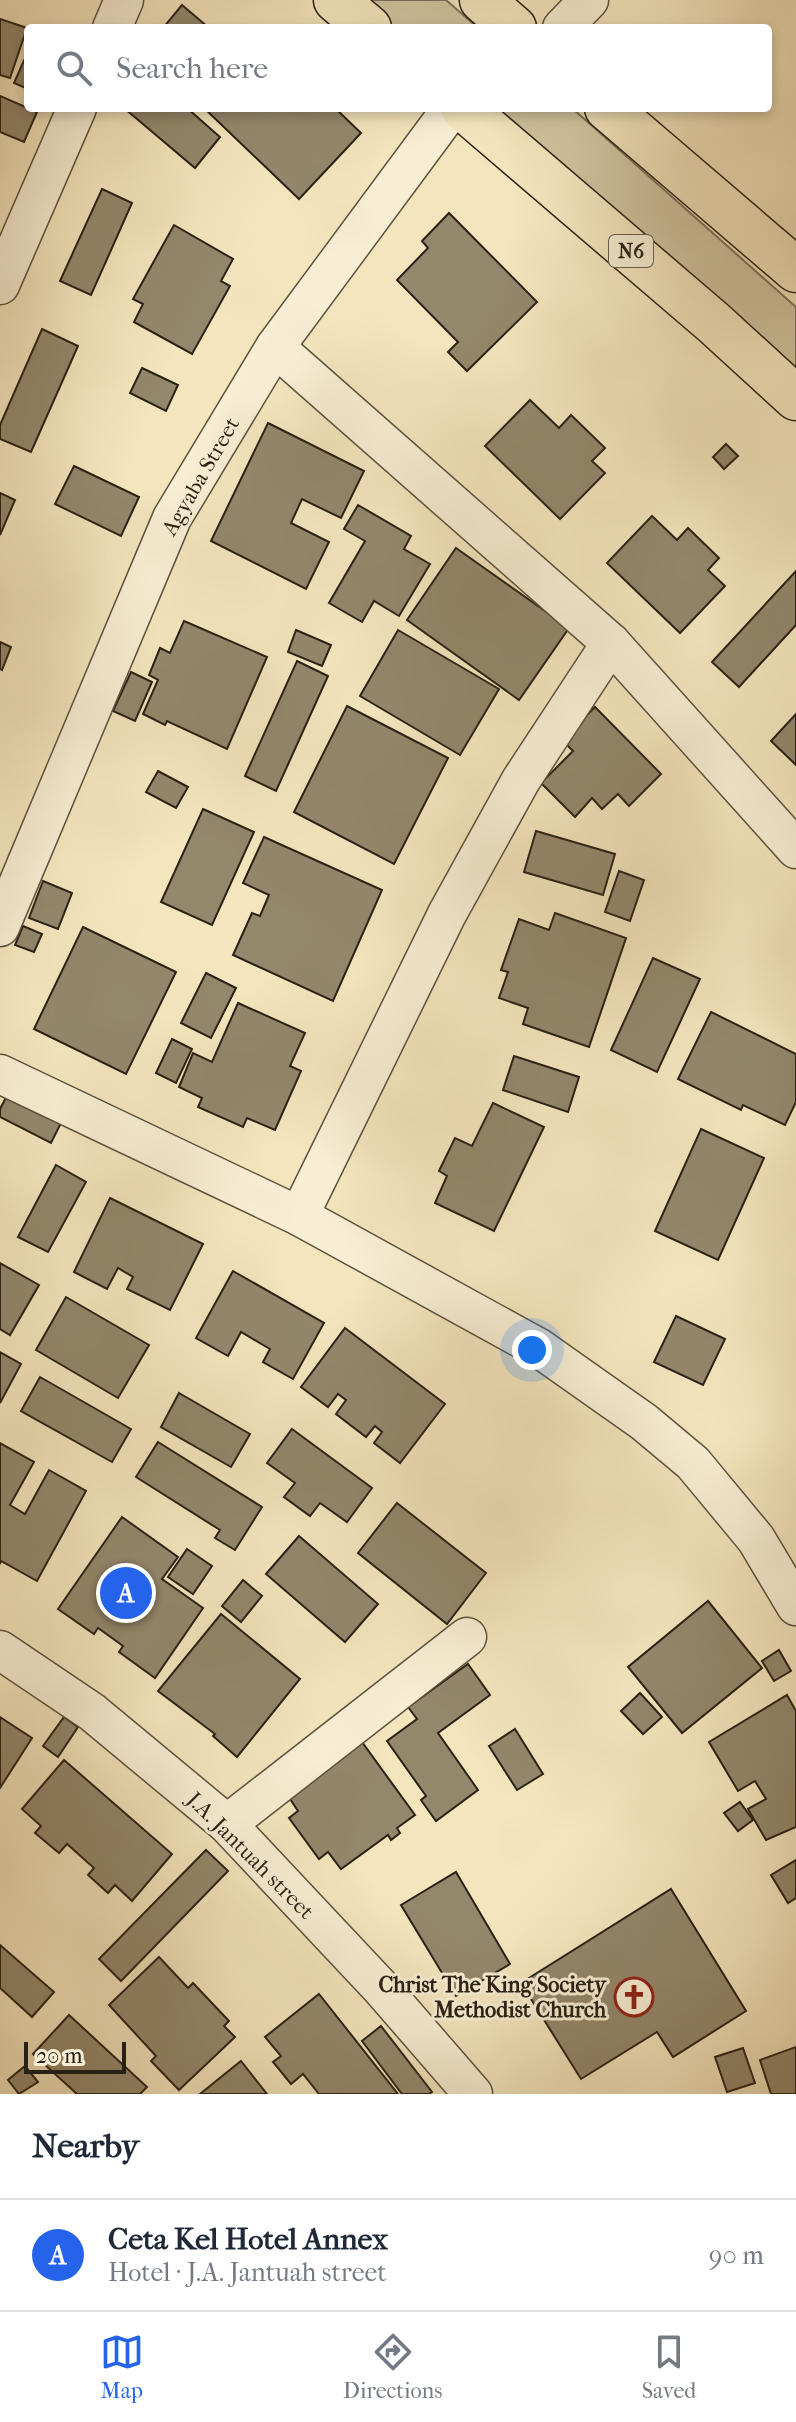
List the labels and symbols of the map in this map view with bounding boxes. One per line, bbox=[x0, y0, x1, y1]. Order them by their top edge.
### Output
road number: N6 bbox=[609, 235, 653, 267]
street label: Agyaba Street bbox=[156, 413, 245, 541]
your location bbox=[512, 1330, 552, 1370]
pin: A bbox=[100, 1563, 152, 1623]
street label: J.A. Jantuah street bbox=[180, 1785, 319, 1925]
place label: Christ The King Society Methodist Church bbox=[378, 1972, 607, 2023]
church icon: Christ The King Society Methodist Church bbox=[613, 1976, 655, 2018]
scale bar bbox=[24, 2038, 126, 2074]

